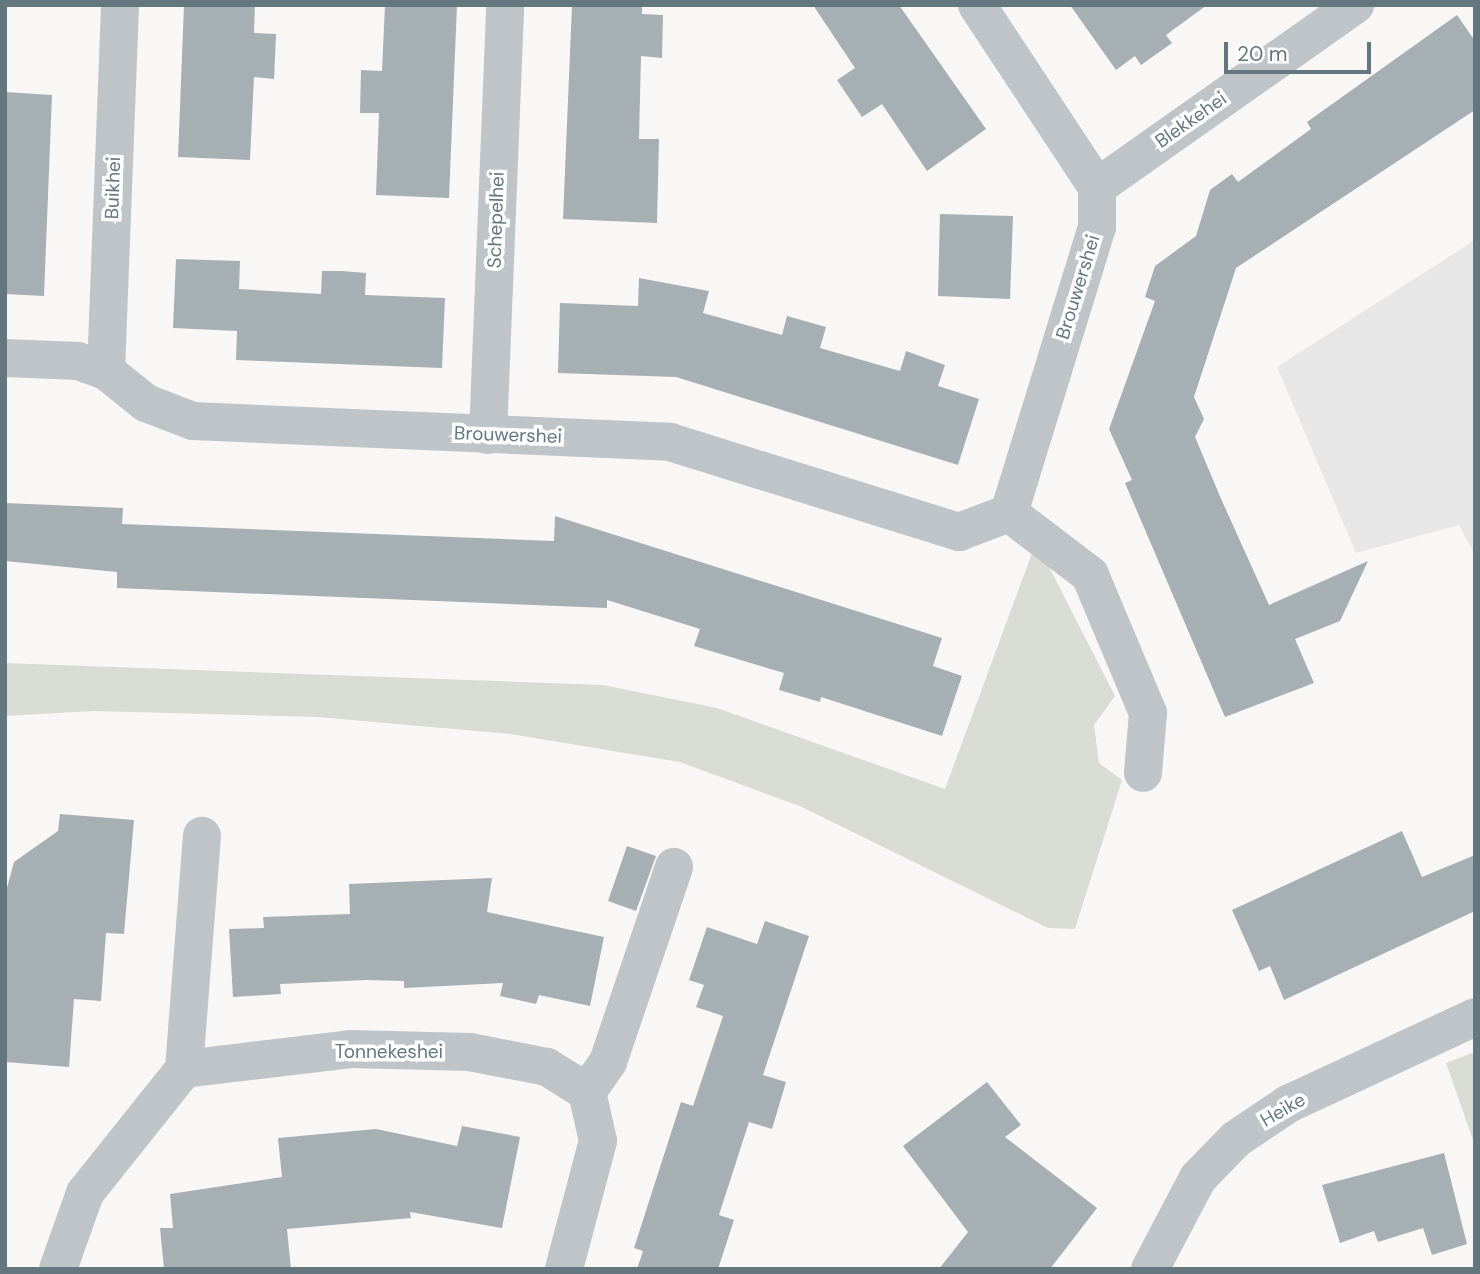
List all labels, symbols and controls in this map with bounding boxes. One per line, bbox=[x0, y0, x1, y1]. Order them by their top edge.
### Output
scale bar bbox=[1228, 28, 1375, 72]
text: 20 m bbox=[1237, 40, 1288, 68]
street label: Blekkehei bbox=[1151, 87, 1231, 153]
street label: Buikhei bbox=[101, 156, 125, 220]
street label: Schepelhei bbox=[483, 171, 509, 269]
street label: Brouwershei bbox=[1051, 232, 1105, 342]
street label: Brouwershei bbox=[454, 422, 562, 448]
street label: Tonnekeshei bbox=[335, 1041, 443, 1063]
street label: Heike bbox=[1257, 1088, 1309, 1132]

